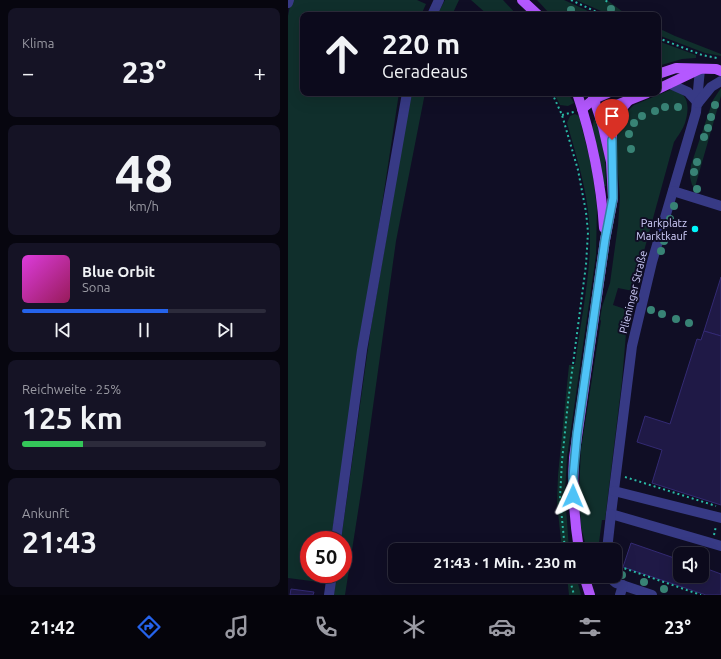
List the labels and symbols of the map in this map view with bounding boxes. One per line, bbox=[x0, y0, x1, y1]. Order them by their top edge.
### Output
pin bbox=[595, 99, 629, 140]
place label: Parkplatz Marktkauf bbox=[636, 217, 688, 242]
marker: Parkplatz Marktkauf bbox=[690, 224, 700, 234]
street label: Plieninger Straße bbox=[617, 249, 649, 335]
position arrow bbox=[552, 475, 594, 517]
speed limit sign: 50 bbox=[300, 531, 352, 583]

